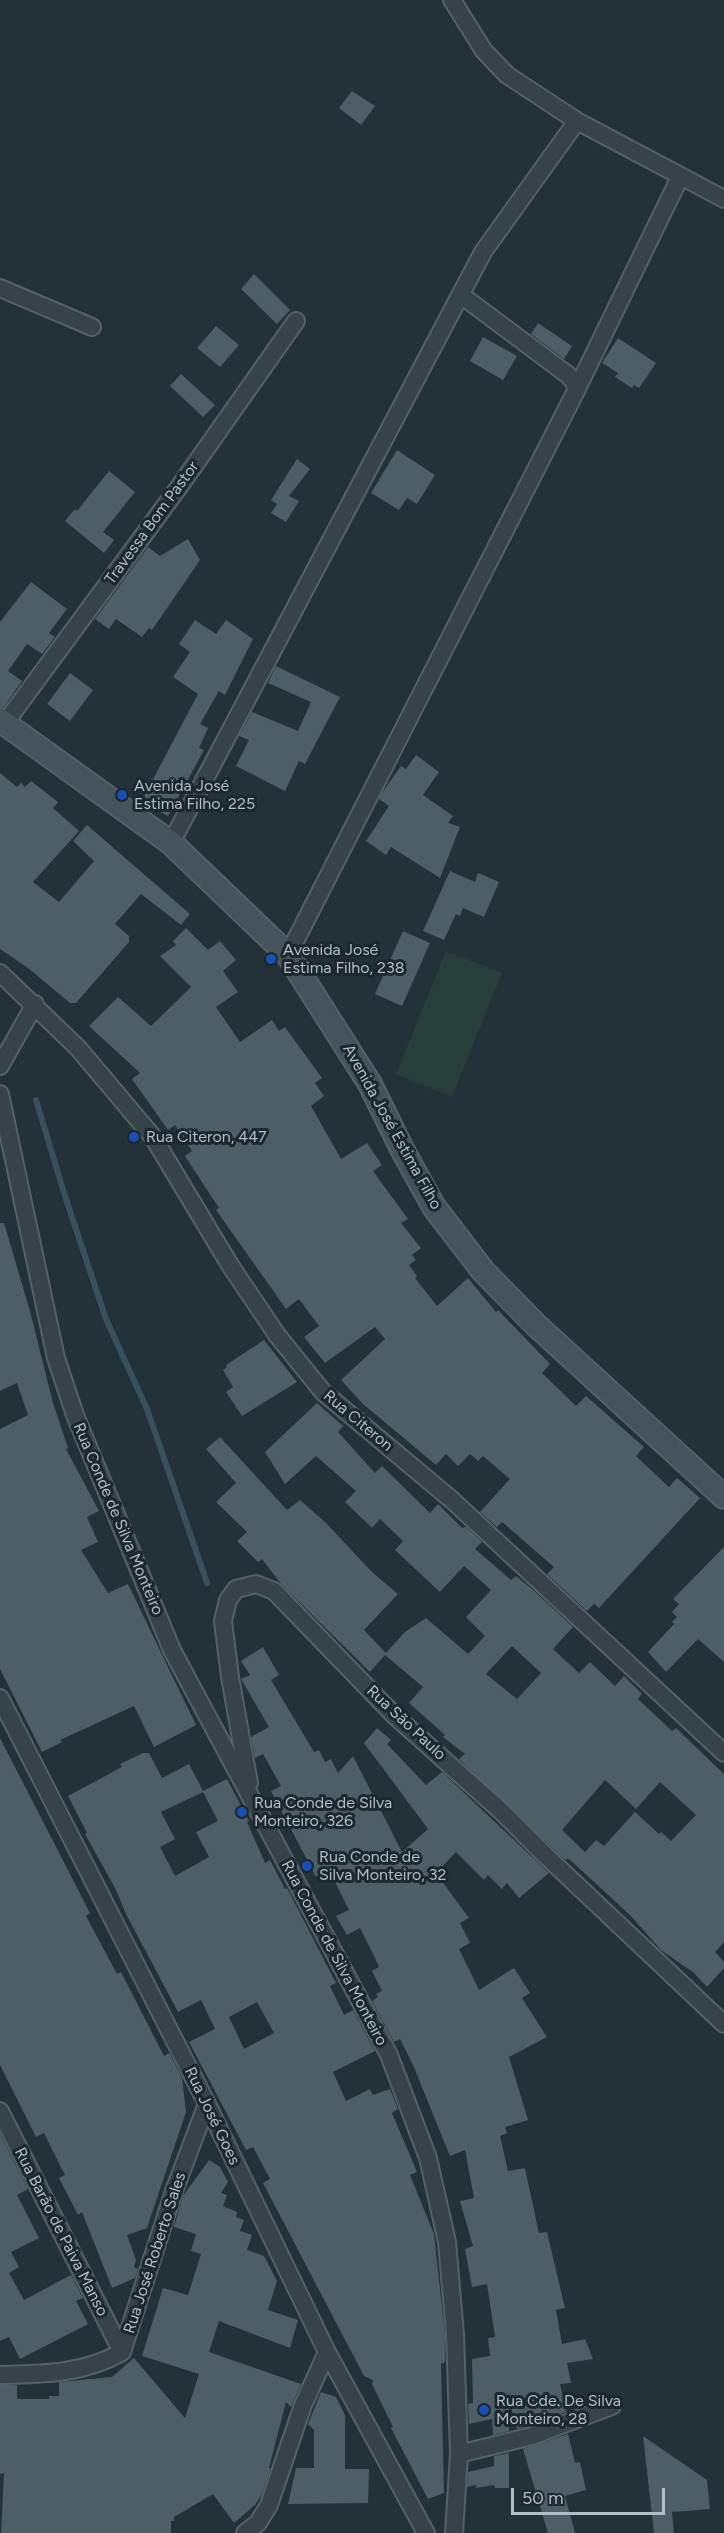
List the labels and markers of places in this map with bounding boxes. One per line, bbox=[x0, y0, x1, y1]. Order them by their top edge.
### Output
place label: Avenida José Estima Filho, 225 bbox=[134, 776, 255, 814]
marker: Avenida José Estima Filho, 225 bbox=[115, 788, 129, 802]
place label: Avenida José Estima Filho, 238 bbox=[283, 940, 405, 978]
marker: Avenida José Estima Filho, 238 bbox=[264, 952, 278, 966]
place label: Rua Citeron, 447 bbox=[146, 1127, 267, 1147]
marker: Rua Citeron, 447 bbox=[127, 1130, 141, 1144]
place label: Rua Conde de Silva Monteiro, 326 bbox=[254, 1793, 392, 1831]
marker: Rua Conde de Silva Monteiro, 326 bbox=[235, 1805, 249, 1819]
place label: Rua Conde de Silva Monteiro, 32 bbox=[319, 1847, 446, 1885]
marker: Rua Conde de Silva Monteiro, 32 bbox=[300, 1859, 314, 1873]
place label: Rua Cde. De Silva Monteiro, 28 bbox=[496, 2391, 621, 2429]
marker: Rua Cde. De Silva Monteiro, 28 bbox=[477, 2403, 491, 2417]

